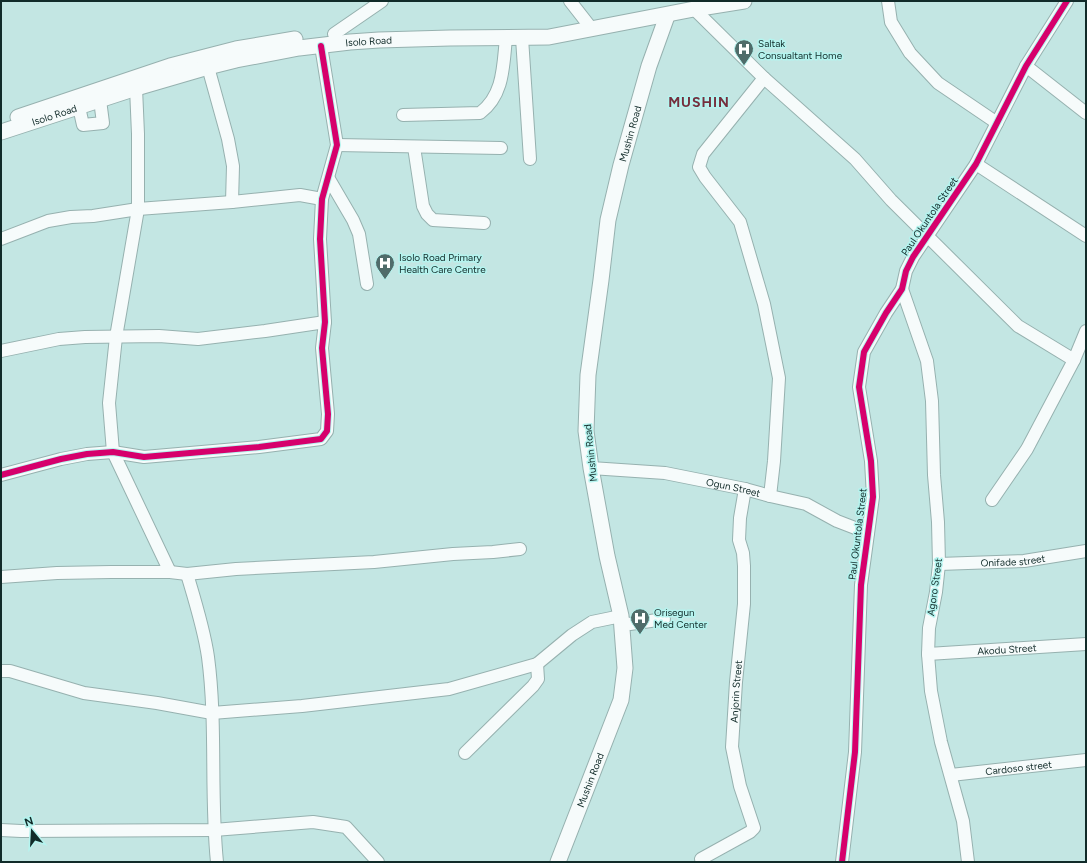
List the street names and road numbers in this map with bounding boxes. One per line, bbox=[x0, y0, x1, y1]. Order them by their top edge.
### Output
street label: Isolo Road bbox=[345, 34, 392, 50]
street label: Isolo Road bbox=[30, 102, 79, 129]
street label: Mushin Road bbox=[616, 104, 644, 163]
street label: Paul Okuntola Street bbox=[898, 174, 961, 258]
street label: Mushin Road bbox=[581, 423, 600, 482]
street label: Ogun Street bbox=[705, 475, 762, 500]
street label: Paul Okuntola Street bbox=[845, 487, 870, 581]
street label: Onifade street bbox=[980, 552, 1046, 570]
street label: Agoro Street bbox=[924, 557, 945, 617]
street label: Akodu Street bbox=[977, 641, 1037, 658]
street label: Anjorin Street bbox=[728, 659, 745, 723]
street label: Mushin Road bbox=[574, 751, 607, 809]
street label: Cardoso street bbox=[985, 758, 1053, 778]

